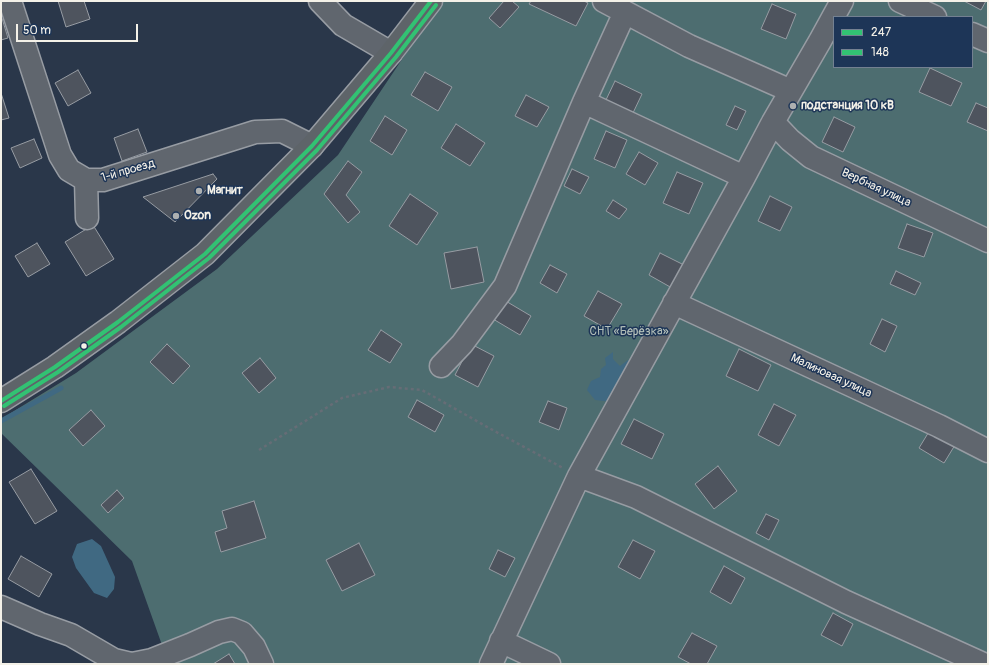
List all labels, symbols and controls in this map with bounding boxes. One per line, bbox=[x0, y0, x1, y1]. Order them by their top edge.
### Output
scale bar bbox=[18, 16, 140, 42]
legend bbox=[833, 16, 973, 68]
text: 50 m bbox=[23, 23, 51, 38]
text: 247 bbox=[871, 25, 891, 40]
text: 148 bbox=[871, 45, 889, 60]
place label: подстанция 10 кВ bbox=[801, 99, 894, 113]
marker: подстанция 10 кВ bbox=[788, 101, 798, 111]
street label: 1-й проезд bbox=[99, 156, 157, 186]
street label: Вербная улица bbox=[839, 166, 913, 210]
place label: Магнит bbox=[207, 184, 243, 198]
marker: Магнит bbox=[194, 186, 204, 196]
place label: Ozon bbox=[184, 209, 211, 223]
marker: Ozon bbox=[171, 211, 181, 221]
park label: СНТ «Берёзка» bbox=[589, 325, 669, 339]
unlabelled marker bbox=[79, 341, 89, 351]
street label: Малиновая улица bbox=[788, 351, 874, 401]

